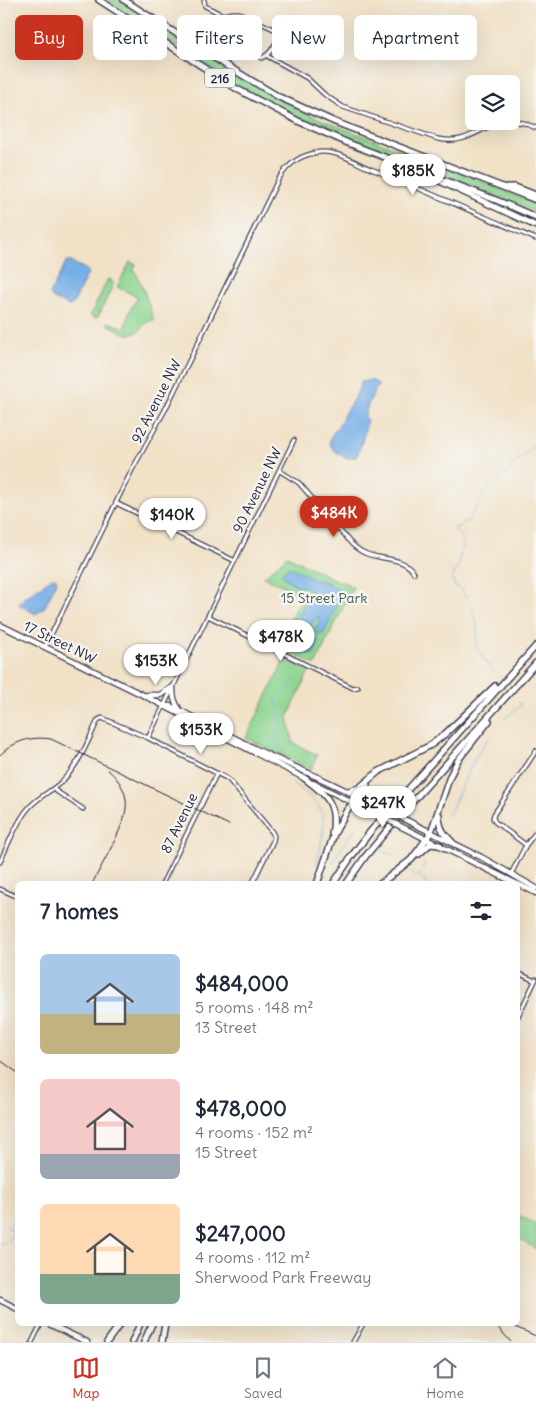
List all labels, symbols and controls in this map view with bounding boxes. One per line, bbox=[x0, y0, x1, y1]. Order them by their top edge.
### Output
chip: Buy bbox=[15, 15, 83, 60]
chip: Rent bbox=[93, 15, 167, 60]
chip: Filters bbox=[177, 15, 262, 60]
chip: New bbox=[272, 15, 344, 60]
chip: Apartment bbox=[354, 15, 477, 60]
road number: 216 bbox=[205, 68, 235, 88]
map controls bbox=[465, 75, 520, 130]
button: layers bbox=[465, 75, 520, 130]
pin: $185K bbox=[378, 154, 448, 196]
text: $185K bbox=[391, 160, 435, 180]
street label: 92 Avenue NW bbox=[127, 356, 185, 446]
street label: 90 Avenue NW bbox=[228, 444, 286, 536]
pin: $484K bbox=[299, 496, 369, 538]
pin: $140K bbox=[137, 498, 207, 540]
text: $484K bbox=[311, 502, 357, 522]
text: $140K bbox=[150, 504, 194, 524]
park label: 15 Street Park bbox=[281, 589, 367, 607]
street label: 17 Street NW bbox=[21, 617, 100, 667]
pin: $478K bbox=[246, 620, 316, 662]
text: $478K bbox=[259, 626, 303, 646]
pin: $153K bbox=[121, 644, 191, 686]
text: $153K bbox=[134, 650, 178, 670]
pin: $153K bbox=[166, 712, 236, 755]
text: $153K bbox=[179, 719, 223, 739]
pin: $247K bbox=[348, 786, 418, 828]
street label: 87 Avenue bbox=[157, 790, 201, 856]
text: $247K bbox=[361, 792, 405, 812]
icon: filters bbox=[467, 897, 495, 925]
text: 7 homes bbox=[40, 898, 119, 925]
text: $484,000 bbox=[195, 970, 289, 997]
icon: home bbox=[80, 974, 140, 1034]
text: 5 rooms · 148 m² bbox=[195, 997, 314, 1017]
text: 13 Street bbox=[195, 1017, 257, 1037]
text: $478,000 bbox=[195, 1095, 287, 1122]
icon: home bbox=[80, 1099, 140, 1159]
text: 4 rooms · 152 m² bbox=[195, 1122, 313, 1142]
text: 15 Street bbox=[195, 1142, 257, 1162]
text: $247,000 bbox=[195, 1220, 286, 1247]
icon: home bbox=[80, 1224, 140, 1284]
text: 4 rooms · 112 m² bbox=[195, 1247, 310, 1267]
text: Sherwood Park Freeway bbox=[195, 1267, 371, 1287]
tab: Map bbox=[72, 1354, 100, 1402]
tab: Saved bbox=[244, 1354, 282, 1402]
tab: Home bbox=[426, 1354, 464, 1402]

